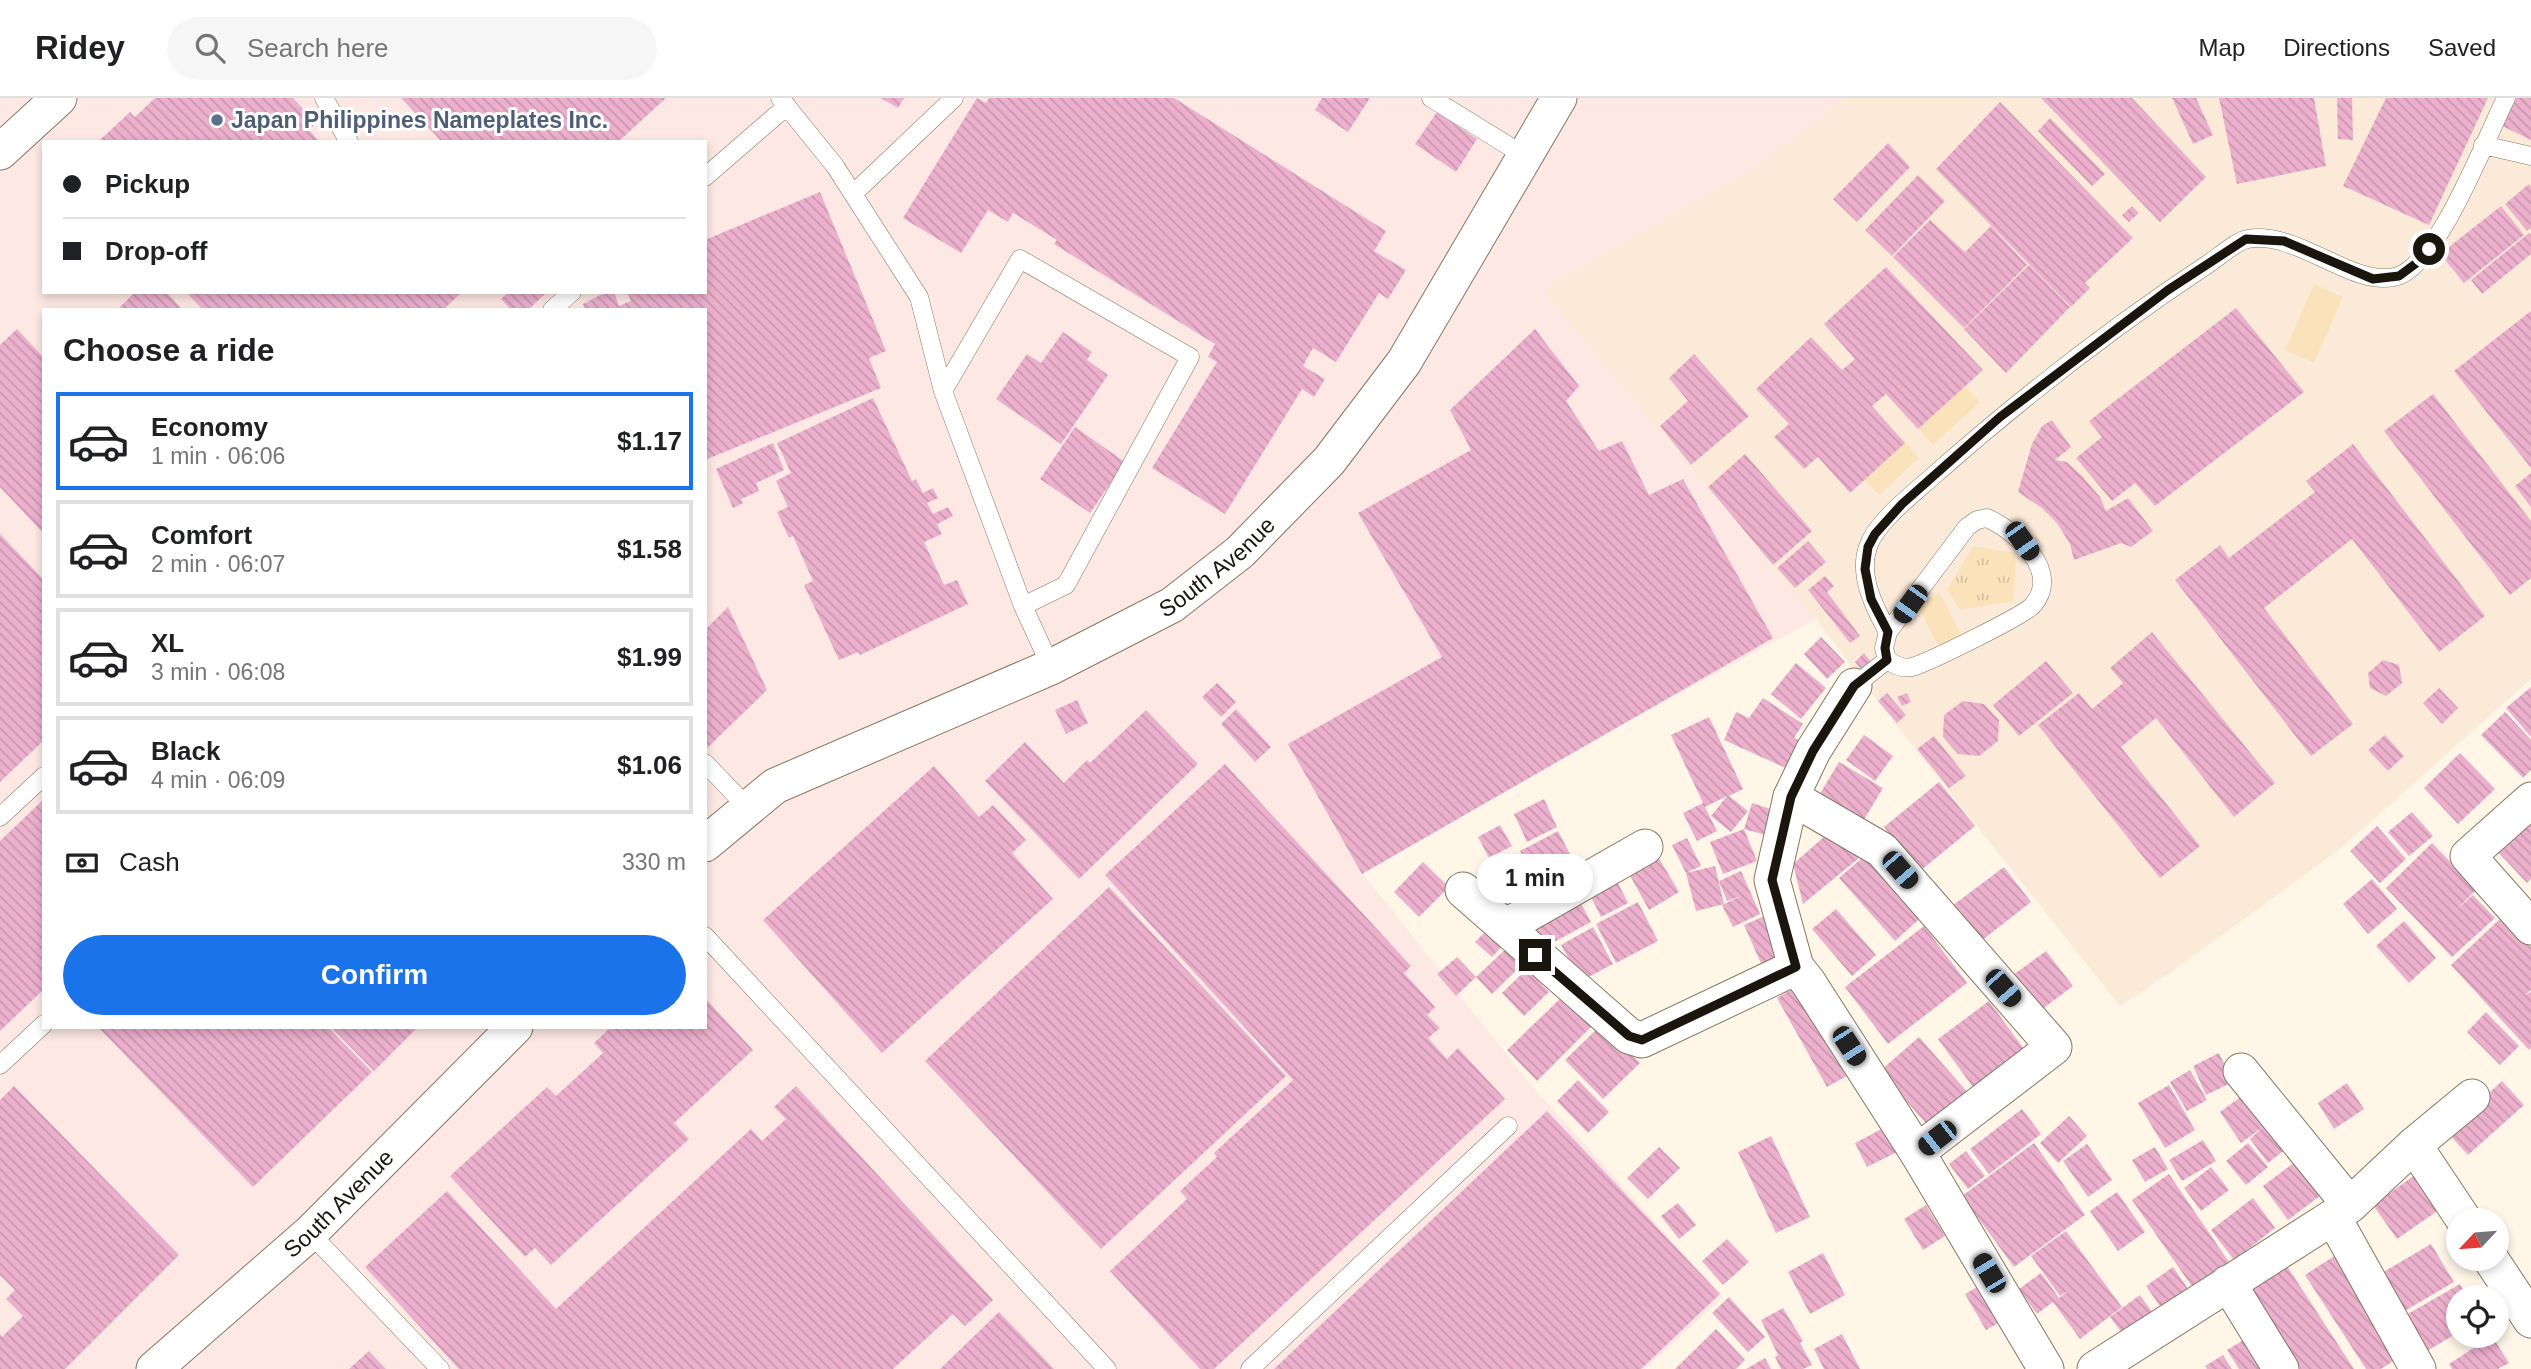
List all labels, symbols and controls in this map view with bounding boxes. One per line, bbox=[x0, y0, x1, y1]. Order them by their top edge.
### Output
search box bbox=[167, 17, 657, 80]
text: Ridey bbox=[35, 29, 125, 66]
icon: search bbox=[191, 29, 229, 67]
text: Search here bbox=[247, 33, 389, 63]
text: Map bbox=[2199, 34, 2245, 61]
text: Directions bbox=[2283, 34, 2390, 61]
text: Saved bbox=[2428, 34, 2496, 61]
place label: Japan Philippines Nameplates Inc. bbox=[231, 107, 608, 133]
marker: Japan Philippines Nameplates Inc. bbox=[209, 112, 225, 128]
text: Pickup bbox=[105, 169, 190, 199]
route start bbox=[2413, 233, 2445, 265]
text: Drop-off bbox=[105, 236, 208, 266]
text: Choose a ride bbox=[63, 332, 275, 368]
icon: car bbox=[67, 410, 130, 473]
text: Economy bbox=[151, 412, 268, 442]
text: $1.17 bbox=[617, 426, 682, 456]
text: 1 min · 06:06 bbox=[151, 443, 285, 469]
street label: South Avenue bbox=[1155, 512, 1280, 622]
icon: car bbox=[67, 518, 130, 581]
car bbox=[2002, 518, 2043, 564]
text: Comfort bbox=[151, 520, 252, 550]
text: $1.58 bbox=[617, 534, 682, 564]
text: 2 min · 06:07 bbox=[151, 551, 285, 577]
car bbox=[1890, 581, 1931, 627]
icon: car bbox=[67, 626, 130, 689]
text: XL bbox=[151, 628, 184, 658]
text: $1.99 bbox=[617, 642, 682, 672]
text: 3 min · 06:08 bbox=[151, 659, 285, 685]
icon: car bbox=[67, 734, 130, 797]
text: Black bbox=[151, 736, 220, 766]
text: $1.06 bbox=[617, 750, 682, 780]
text: 4 min · 06:09 bbox=[151, 767, 285, 793]
icon: cash bbox=[63, 844, 101, 882]
text: Cash bbox=[119, 847, 180, 877]
car bbox=[1879, 847, 1922, 893]
text: 330 m bbox=[622, 849, 686, 875]
callout: 1 min bbox=[1477, 854, 1593, 902]
text: 1 min bbox=[1505, 865, 1565, 891]
button: Confirm bbox=[63, 935, 686, 1015]
route end bbox=[1519, 939, 1551, 971]
car bbox=[1982, 965, 2025, 1011]
car bbox=[1829, 1023, 1870, 1069]
car bbox=[1914, 1117, 1961, 1159]
street label: South Avenue bbox=[279, 1144, 399, 1263]
north arrow bbox=[2446, 1208, 2510, 1270]
map controls bbox=[2446, 1208, 2509, 1348]
car bbox=[1970, 1250, 2009, 1296]
button: locate bbox=[2446, 1285, 2509, 1348]

